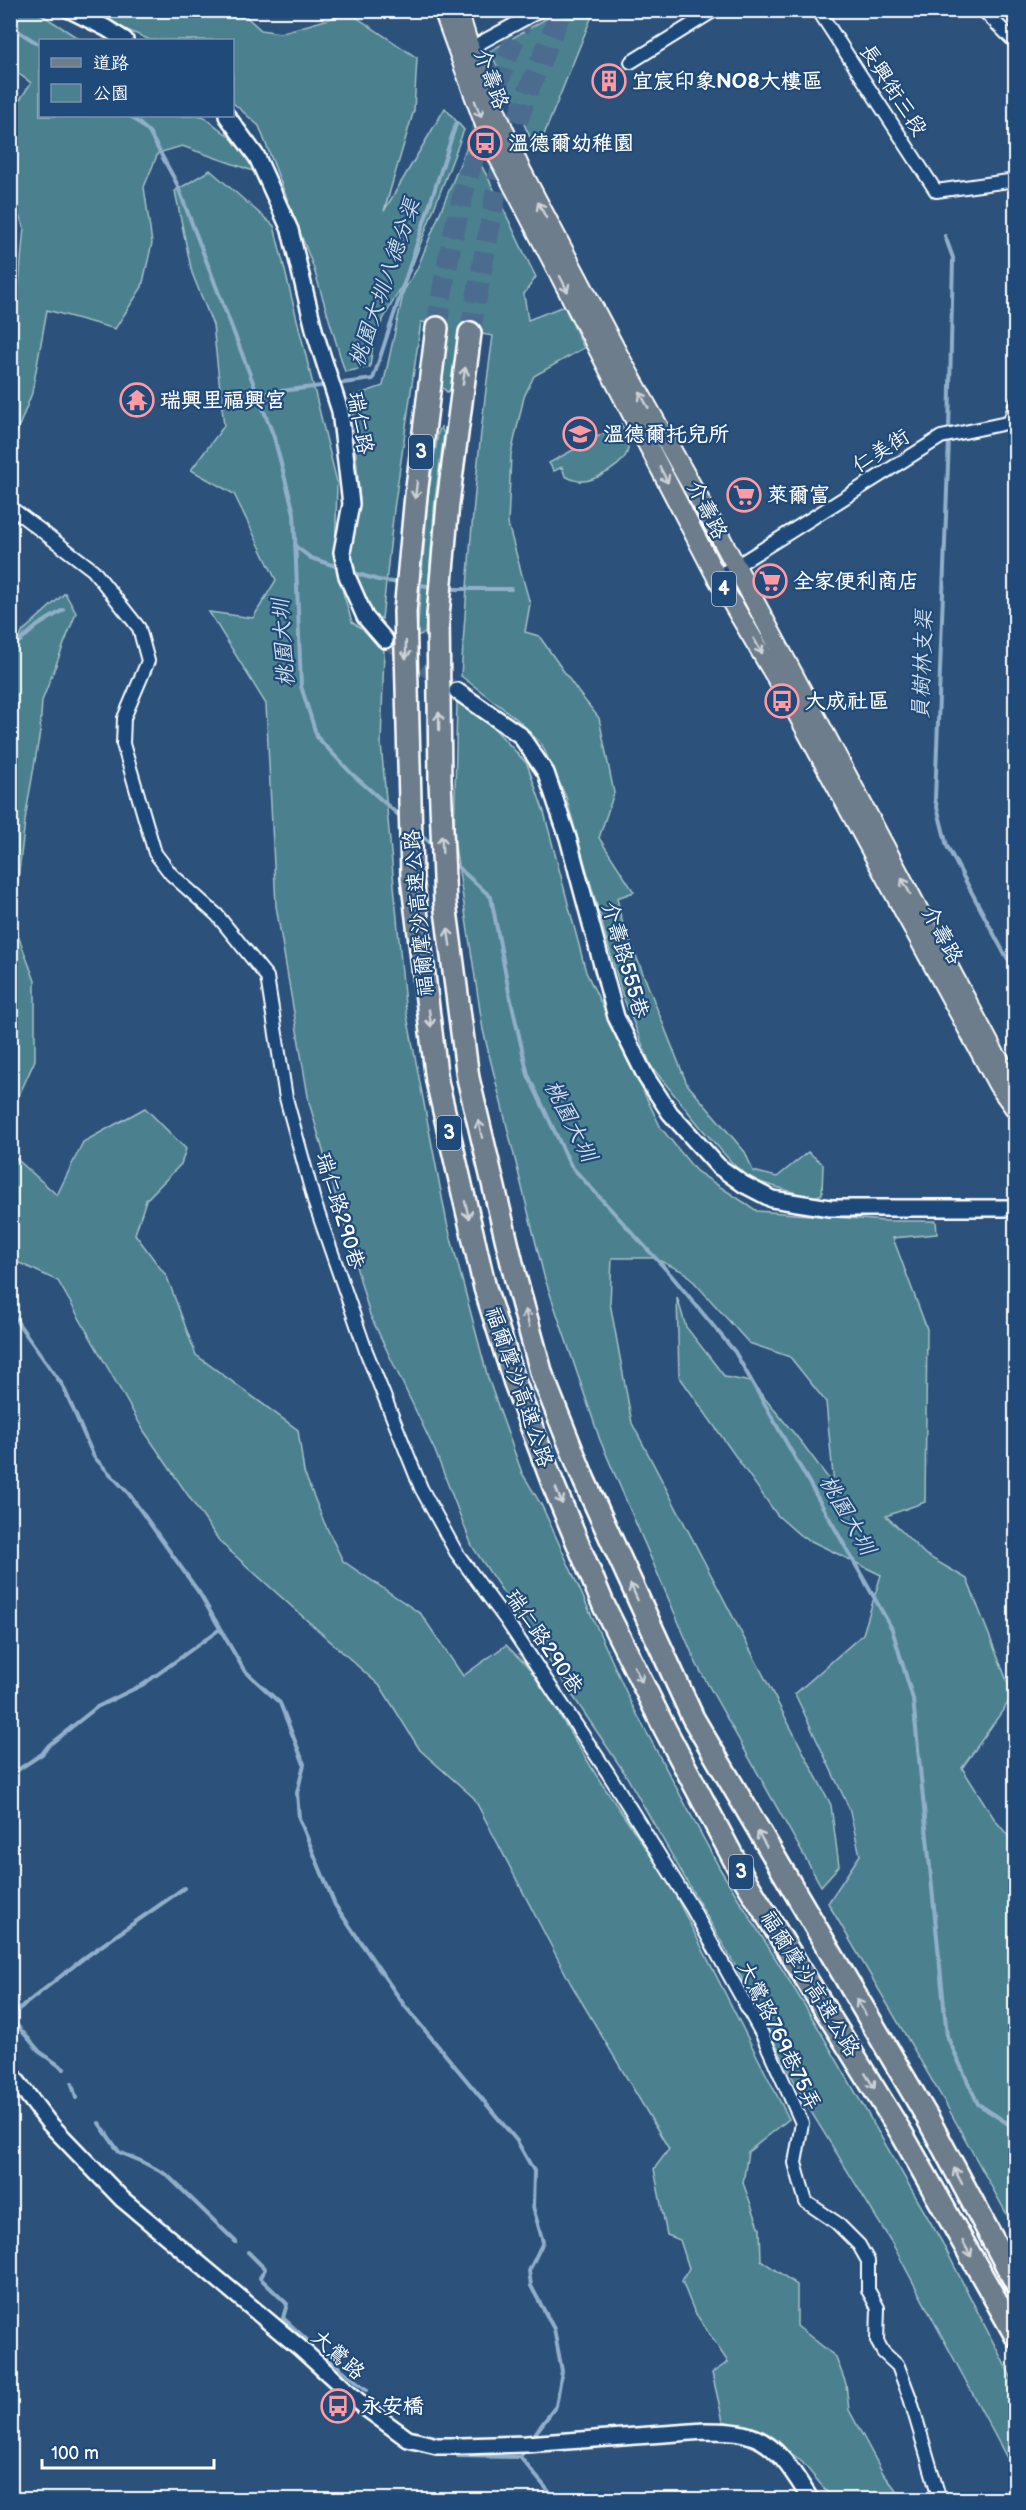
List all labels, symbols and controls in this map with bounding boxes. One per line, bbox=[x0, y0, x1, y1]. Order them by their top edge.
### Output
legend bbox=[39, 39, 234, 117]
street label: 長興街三段 bbox=[854, 39, 932, 141]
street label: 介壽路 bbox=[468, 45, 514, 113]
text: 道路 bbox=[93, 53, 129, 74]
building icon: 宜宸印象NO8大樓區 bbox=[591, 63, 627, 99]
place label: 宜宸印象NO8大樓區 bbox=[632, 69, 823, 94]
text: 公園 bbox=[93, 83, 129, 104]
one-way arrow bbox=[474, 99, 485, 118]
bus stop icon: 溫德爾幼稚園 bbox=[467, 125, 503, 161]
place label: 溫德爾幼稚園 bbox=[508, 131, 634, 156]
water label: 桃園大圳八德分渠 bbox=[344, 194, 427, 371]
one-way arrow bbox=[536, 201, 547, 219]
one-way arrow bbox=[558, 275, 570, 292]
one-way arrow bbox=[459, 366, 470, 386]
temple icon: 瑞興里福興宮 bbox=[119, 382, 155, 418]
place label: 瑞興里福興宮 bbox=[160, 388, 286, 413]
street label: 瑞仁路 bbox=[342, 390, 378, 456]
one-way arrow bbox=[638, 392, 649, 410]
school or university icon: 溫德爾托兒所 bbox=[562, 416, 598, 452]
place label: 溫德爾托兒所 bbox=[603, 422, 729, 447]
street label: 仁美街 bbox=[848, 424, 914, 478]
road number: 3 bbox=[409, 435, 433, 469]
one-way arrow bbox=[659, 466, 670, 484]
street label: 介壽路 bbox=[682, 476, 732, 544]
supermarket icon: 萊爾富 bbox=[726, 477, 762, 513]
one-way arrow bbox=[410, 480, 421, 500]
place label: 萊爾富 bbox=[767, 483, 830, 508]
supermarket icon: 全家便利商店 bbox=[752, 563, 788, 599]
place label: 全家便利商店 bbox=[793, 569, 919, 594]
road number: 4 bbox=[712, 572, 736, 606]
water label: 桃園大圳 bbox=[267, 596, 301, 688]
water label: 員樹林支渠 bbox=[908, 608, 938, 720]
one-way arrow bbox=[752, 637, 764, 654]
one-way arrow bbox=[400, 639, 412, 659]
bus stop icon: 大成社區 bbox=[764, 683, 800, 719]
place label: 大成社區 bbox=[805, 689, 889, 714]
one-way arrow bbox=[433, 712, 445, 732]
street label: 福爾摩沙高速公路 bbox=[399, 828, 439, 998]
one-way arrow bbox=[437, 835, 448, 855]
one-way arrow bbox=[900, 878, 911, 896]
street label: 介壽路555巷 bbox=[596, 899, 654, 1021]
street label: 介壽路 bbox=[916, 901, 968, 969]
one-way arrow bbox=[444, 927, 455, 947]
one-way arrow bbox=[424, 1008, 435, 1028]
water label: 桃園大圳 bbox=[538, 1076, 603, 1168]
road number: 3 bbox=[437, 1116, 461, 1150]
one-way arrow bbox=[474, 1120, 486, 1139]
street label: 瑞仁路290巷 bbox=[310, 1150, 370, 1272]
one-way arrow bbox=[462, 1199, 473, 1219]
street label: 福爾摩沙高速公路 bbox=[480, 1304, 558, 1470]
one-way arrow bbox=[520, 1309, 532, 1328]
water label: 桃園大圳 bbox=[813, 1470, 882, 1562]
one-way arrow bbox=[554, 1487, 565, 1505]
one-way arrow bbox=[627, 1583, 639, 1601]
street label: 瑞仁路290巷 bbox=[500, 1585, 588, 1699]
one-way arrow bbox=[633, 1665, 644, 1683]
one-way arrow bbox=[756, 1831, 768, 1848]
road number: 3 bbox=[729, 1855, 753, 1889]
street label: 福爾摩沙高速公路 bbox=[755, 1906, 865, 2062]
street label: 大鶯路769巷75弄 bbox=[732, 1957, 826, 2115]
one-way arrow bbox=[855, 1999, 867, 2016]
one-way arrow bbox=[864, 2072, 876, 2089]
one-way arrow bbox=[952, 2168, 964, 2185]
one-way arrow bbox=[962, 2240, 973, 2258]
street label: 大鶯路 bbox=[306, 2325, 370, 2385]
bus stop icon: 永安橋 bbox=[320, 2388, 356, 2424]
place label: 永安橋 bbox=[361, 2394, 424, 2419]
scale bar bbox=[42, 2432, 214, 2470]
text: 100 m bbox=[51, 2443, 99, 2464]

